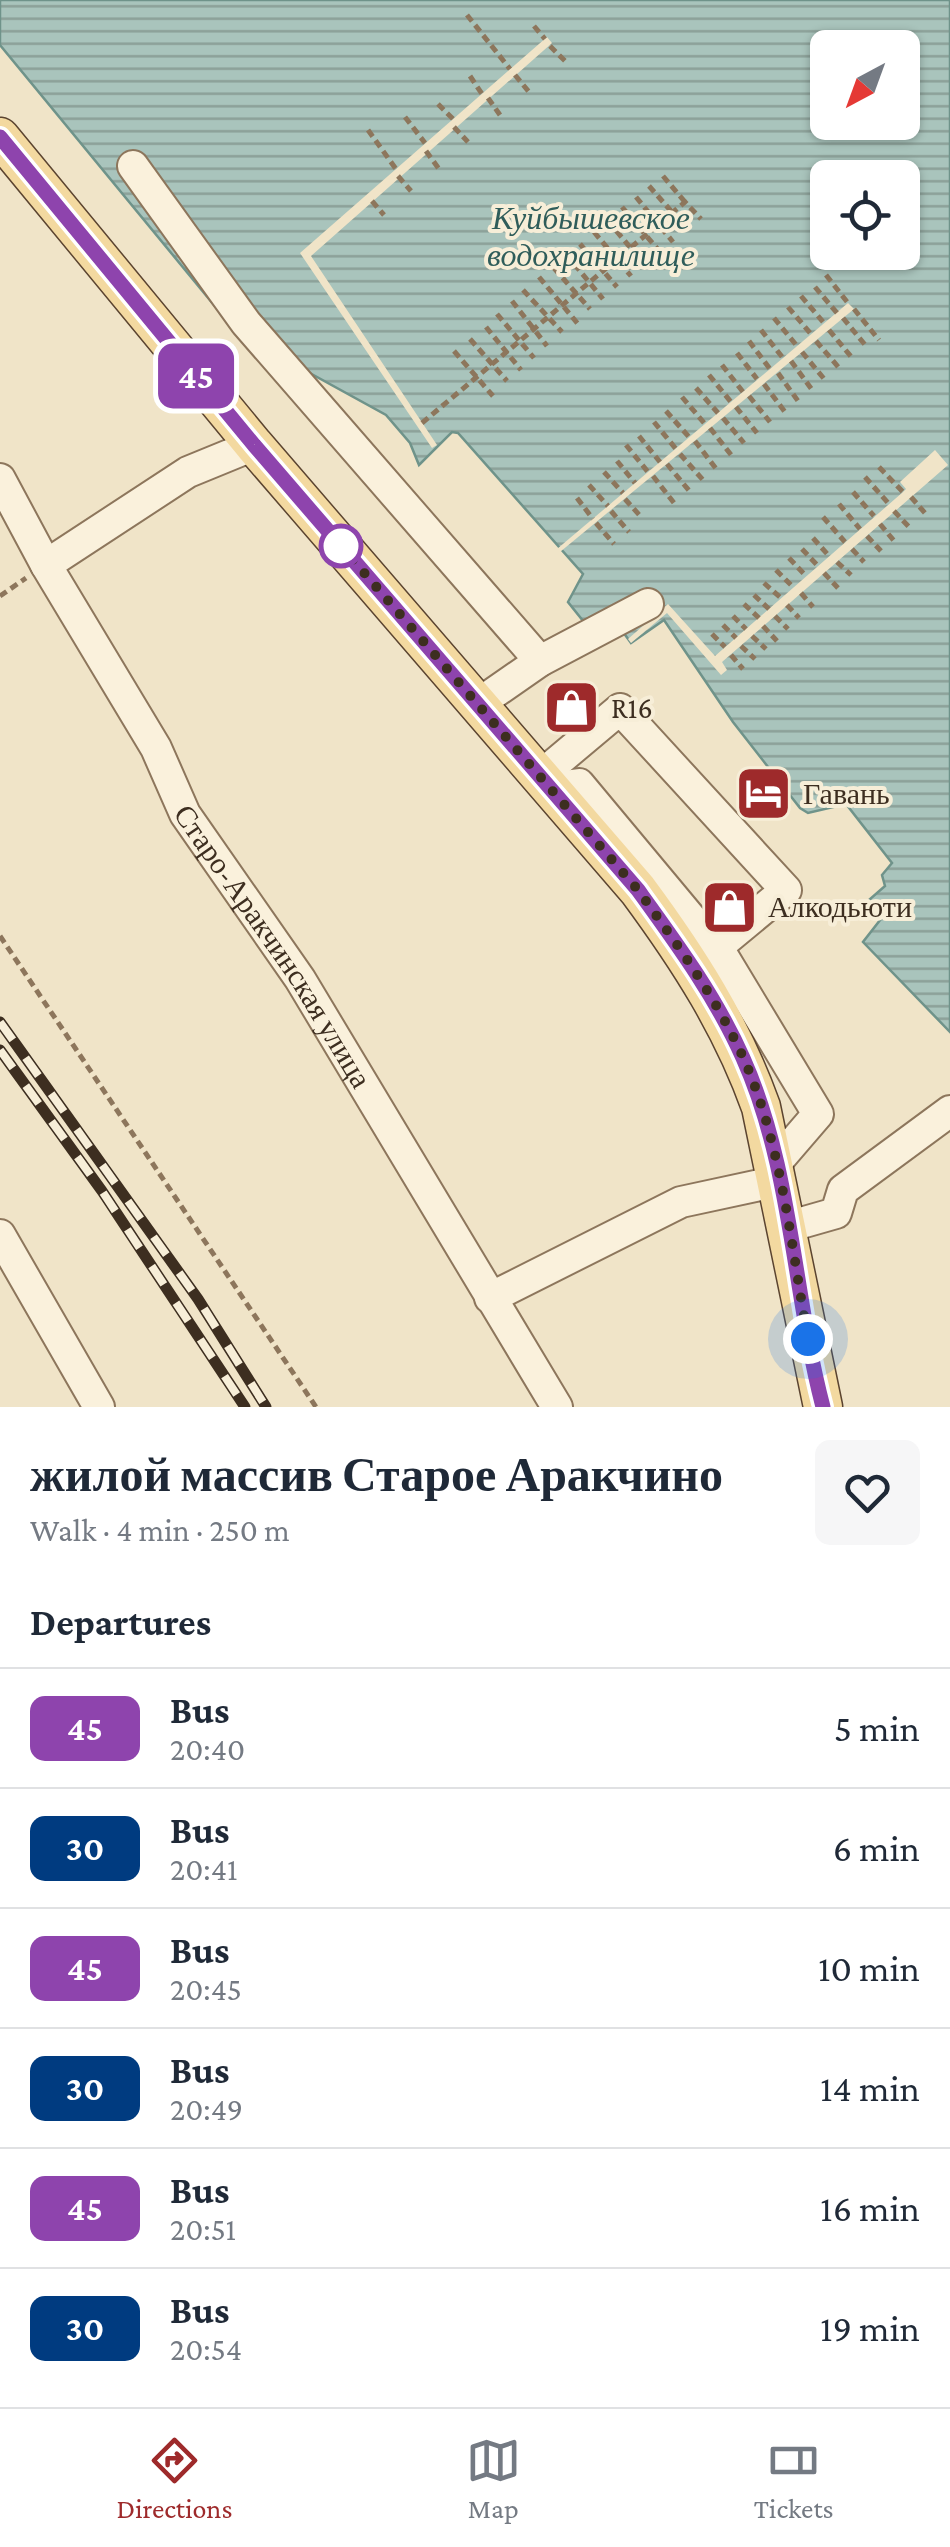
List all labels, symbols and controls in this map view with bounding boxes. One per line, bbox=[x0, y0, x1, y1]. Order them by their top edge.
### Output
north arrow bbox=[810, 30, 920, 140]
map controls bbox=[810, 30, 920, 270]
button: locate bbox=[810, 160, 920, 270]
water label: Куйбышевское водохранилище bbox=[487, 200, 695, 273]
line badge: 45 bbox=[151, 344, 241, 408]
text: 45 bbox=[178, 357, 214, 396]
unlabelled marker bbox=[320, 525, 362, 567]
shop icon: R16 bbox=[542, 678, 602, 738]
place label: R16 bbox=[611, 691, 653, 724]
hotel icon: Гавань bbox=[734, 764, 794, 824]
place label: Гавань bbox=[803, 777, 890, 810]
street label: Старо-Аракчинская улица bbox=[168, 798, 378, 1093]
shop icon: Алкодьюти bbox=[699, 877, 759, 937]
place label: Алкодьюти bbox=[768, 890, 912, 923]
your location bbox=[783, 1314, 833, 1364]
button: heart bbox=[815, 1440, 920, 1545]
text: жилой массив Старое Аракчино bbox=[30, 1448, 723, 1501]
text: Walk · 4 min · 250 m bbox=[30, 1512, 290, 1548]
text: Departures bbox=[30, 1601, 211, 1643]
text: Bus bbox=[170, 1689, 229, 1731]
text: 5 min bbox=[834, 1707, 920, 1749]
text: 45 bbox=[67, 1709, 103, 1748]
text: 20:40 bbox=[170, 1731, 245, 1767]
text: Bus bbox=[170, 1809, 229, 1851]
text: 6 min bbox=[833, 1827, 920, 1869]
text: 30 bbox=[66, 1829, 104, 1868]
text: 20:41 bbox=[170, 1851, 238, 1887]
text: Bus bbox=[170, 1929, 229, 1971]
text: 10 min bbox=[818, 1947, 920, 1989]
text: 45 bbox=[67, 1949, 103, 1988]
text: 20:45 bbox=[170, 1971, 242, 2007]
text: Bus bbox=[170, 2049, 229, 2091]
text: 14 min bbox=[820, 2067, 920, 2109]
text: 30 bbox=[66, 2069, 104, 2108]
text: 20:49 bbox=[170, 2091, 243, 2127]
text: Bus bbox=[170, 2169, 229, 2211]
text: 16 min bbox=[820, 2187, 920, 2229]
text: 45 bbox=[67, 2189, 103, 2228]
text: 20:51 bbox=[170, 2211, 236, 2247]
text: Bus bbox=[170, 2289, 229, 2331]
text: 19 min bbox=[820, 2307, 920, 2349]
text: 30 bbox=[66, 2309, 104, 2348]
text: 20:54 bbox=[170, 2331, 242, 2367]
tab: Directions bbox=[117, 2433, 232, 2524]
tab: Map bbox=[466, 2433, 521, 2524]
tab: Tickets bbox=[754, 2433, 833, 2524]

